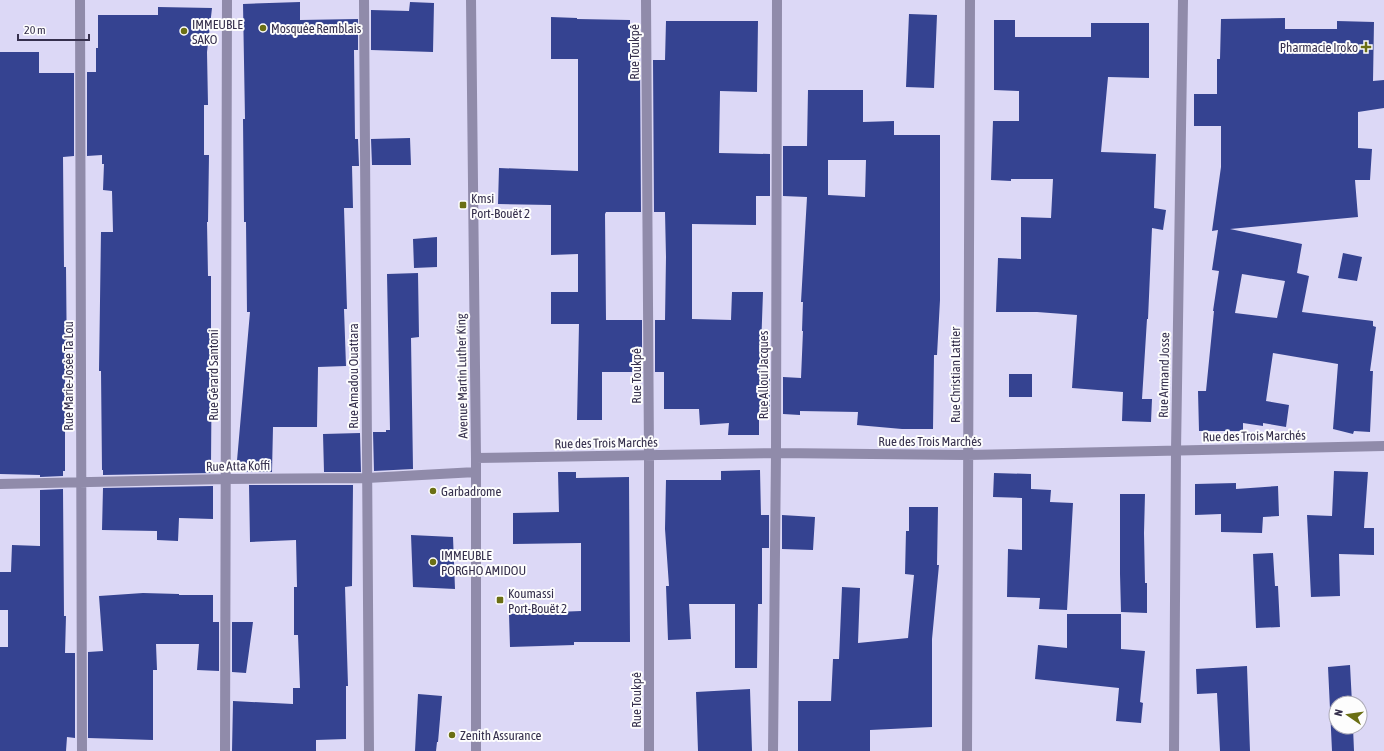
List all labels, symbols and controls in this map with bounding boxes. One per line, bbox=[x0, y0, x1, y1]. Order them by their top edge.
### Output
scale bar bbox=[18, 16, 89, 42]
place label: IMMEUBLE SAKO bbox=[192, 17, 243, 47]
place label: Mosquée Remblais bbox=[271, 21, 362, 36]
text: 20 m bbox=[24, 23, 46, 37]
marker: Mosquée Remblais bbox=[258, 23, 268, 33]
street label: Rue Toukpê bbox=[627, 24, 642, 80]
marker: IMMEUBLE SAKO bbox=[179, 26, 189, 36]
place label: Pharmacie Iroko bbox=[1280, 40, 1358, 55]
marker: Pharmacie Iroko bbox=[1361, 42, 1371, 52]
place label: Kmsi Port-Bouët 2 bbox=[471, 191, 530, 221]
marker: Kmsi Port-Bouët 2 bbox=[458, 200, 468, 210]
street label: Avenue Martin Luther King bbox=[453, 313, 471, 439]
street label: Rue Marie-Josée Ta Lou bbox=[61, 321, 76, 431]
street label: Rue Amadou Ouattara bbox=[346, 323, 361, 429]
street label: Rue Christian Lattier bbox=[948, 327, 963, 423]
street label: Rue Gérard Santoni bbox=[206, 329, 221, 421]
street label: Rue Alloui Jacques bbox=[756, 330, 771, 419]
street label: Rue Armand Josse bbox=[1156, 332, 1172, 418]
street label: Rue Toukpê bbox=[629, 348, 644, 404]
street label: Rue des Trois Marchés bbox=[1202, 428, 1306, 444]
street label: Rue des Trois Marchés bbox=[878, 434, 982, 449]
street label: Rue des Trois Marchés bbox=[554, 435, 658, 451]
street label: Rue Atta Koffi bbox=[206, 458, 270, 474]
place label: Garbadrome bbox=[441, 484, 501, 499]
marker: Garbadrome bbox=[428, 486, 438, 496]
place label: IMMEUBLE PORGHO AMIDOU bbox=[441, 548, 526, 578]
marker: IMMEUBLE PORGHO AMIDOU bbox=[428, 557, 438, 567]
place label: Koumassi Port-Bouët 2 bbox=[508, 586, 567, 616]
marker: Koumassi Port-Bouët 2 bbox=[495, 595, 505, 605]
street label: Rue Toukpê bbox=[629, 672, 644, 728]
north arrow bbox=[1328, 695, 1368, 735]
text: N bbox=[1332, 708, 1345, 717]
place label: Zenith Assurance bbox=[460, 728, 541, 743]
marker: Zenith Assurance bbox=[447, 730, 457, 740]

